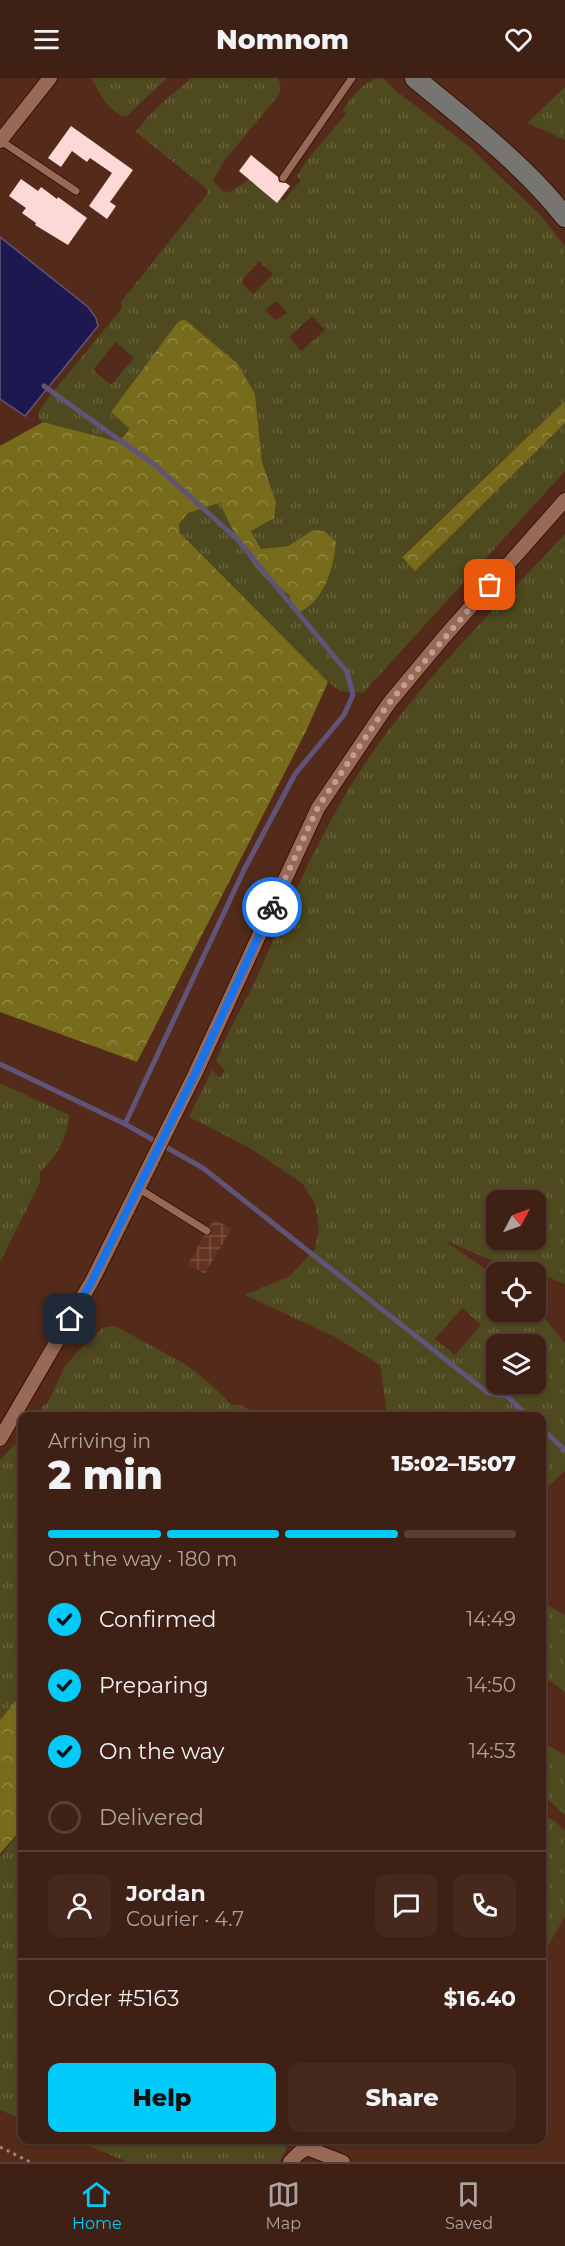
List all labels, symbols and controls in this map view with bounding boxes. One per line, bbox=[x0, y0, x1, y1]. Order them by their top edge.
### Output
icon: menu bbox=[30, 23, 63, 56]
text: Nomnom bbox=[216, 23, 349, 56]
icon: heart bbox=[502, 23, 535, 56]
pin bbox=[464, 559, 515, 610]
icon: bag bbox=[473, 568, 506, 601]
courier bbox=[242, 877, 302, 937]
icon: bike bbox=[256, 891, 289, 924]
north arrow bbox=[486, 1190, 546, 1250]
map controls bbox=[486, 1190, 546, 1394]
button: locate bbox=[486, 1262, 546, 1322]
pin bbox=[44, 1293, 95, 1344]
icon: home bbox=[53, 1302, 86, 1335]
button: layers bbox=[486, 1334, 546, 1394]
text: Arriving in bbox=[48, 1429, 151, 1453]
text: 15:02–15:07 bbox=[392, 1450, 516, 1477]
text: 2 min bbox=[48, 1451, 163, 1499]
text: On the way · 180 m bbox=[48, 1547, 237, 1571]
icon: check bbox=[48, 1603, 81, 1636]
text: Confirmed bbox=[99, 1606, 216, 1633]
text: 14:49 bbox=[466, 1607, 516, 1631]
icon: check bbox=[48, 1669, 81, 1702]
text: Preparing bbox=[99, 1672, 208, 1699]
text: 14:50 bbox=[467, 1673, 516, 1697]
icon: check bbox=[48, 1735, 81, 1768]
text: On the way bbox=[99, 1738, 224, 1765]
text: 14:53 bbox=[469, 1739, 516, 1763]
text: Delivered bbox=[99, 1804, 204, 1831]
button: person bbox=[48, 1874, 111, 1937]
button: chat bbox=[375, 1874, 438, 1937]
button: phone bbox=[453, 1874, 516, 1937]
text: Jordan bbox=[126, 1880, 206, 1907]
text: Courier · 4.7 bbox=[126, 1907, 244, 1931]
text: Order #5163 bbox=[48, 1985, 179, 2012]
text: $16.40 bbox=[443, 1985, 516, 2012]
button: Help bbox=[48, 2063, 276, 2132]
button: Share bbox=[288, 2063, 516, 2132]
tab: Home bbox=[72, 2178, 122, 2233]
tab: Map bbox=[266, 2178, 301, 2233]
tab: Saved bbox=[445, 2178, 493, 2233]

